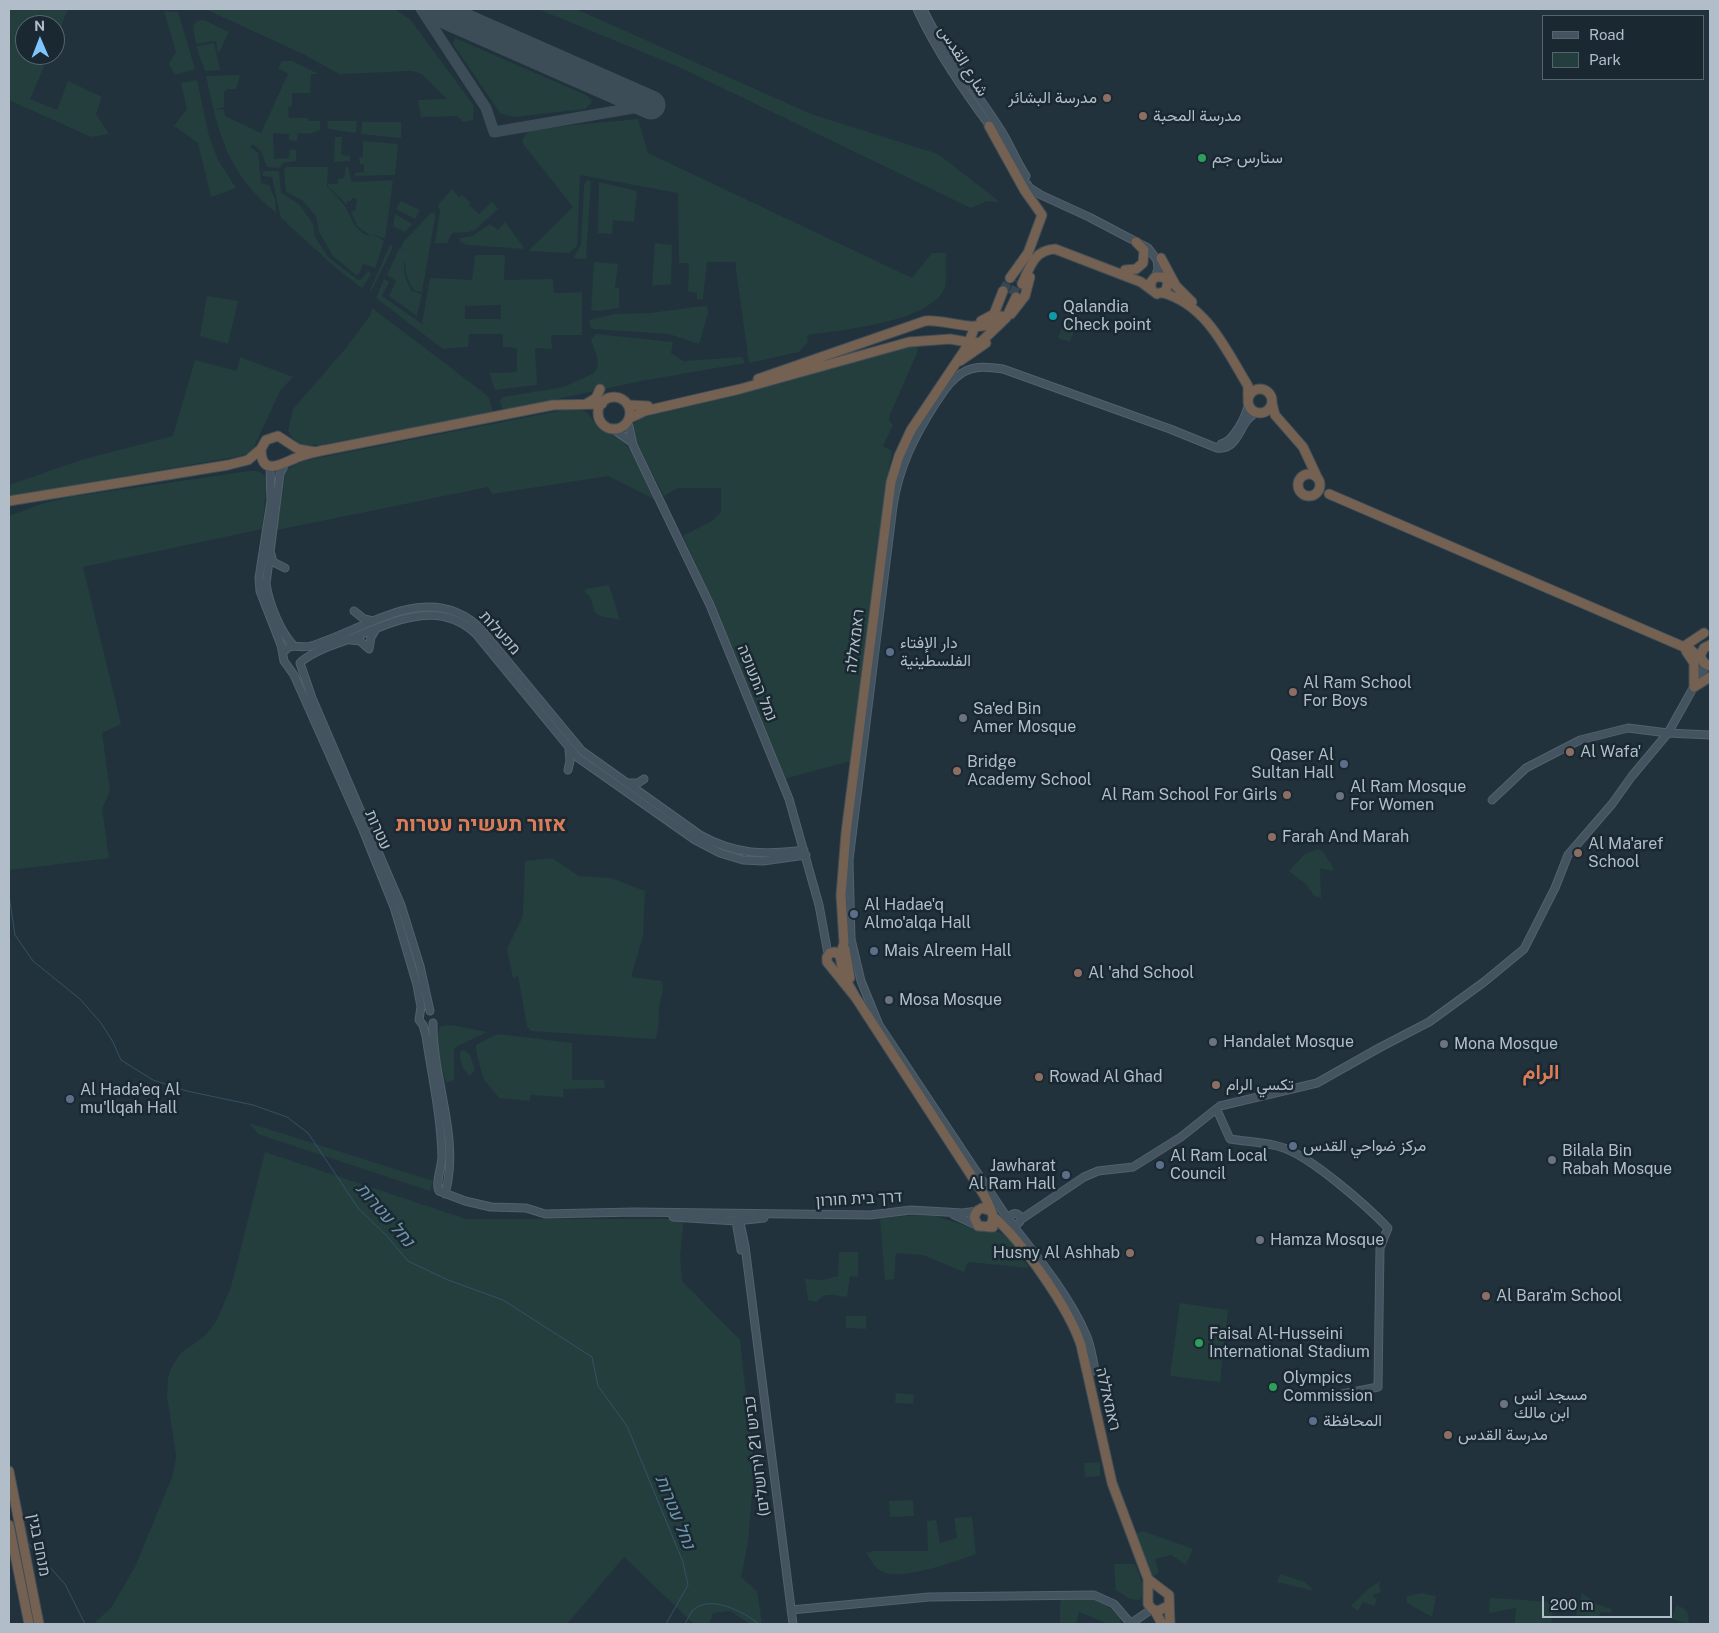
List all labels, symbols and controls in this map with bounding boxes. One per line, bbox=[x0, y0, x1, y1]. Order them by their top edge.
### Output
north arrow bbox=[15, 15, 65, 65]
legend bbox=[1542, 15, 1704, 80]
text: N bbox=[34, 18, 45, 34]
street label: شارع القدس bbox=[934, 22, 992, 100]
text: Road bbox=[1589, 26, 1625, 43]
text: Park bbox=[1589, 51, 1621, 68]
place label: مدرسة البشائر bbox=[1008, 88, 1097, 108]
marker: مدرسة البشائر bbox=[1101, 92, 1113, 104]
place label: مدرسة المحبة bbox=[1153, 106, 1241, 126]
marker: مدرسة المحبة bbox=[1137, 110, 1149, 122]
place label: ستارس جم bbox=[1212, 148, 1283, 168]
marker: ستارس جم bbox=[1196, 152, 1208, 164]
place label: Qalandia Check point bbox=[1063, 297, 1152, 335]
marker: Qalandia Check point bbox=[1047, 310, 1059, 322]
street label: מפעלות bbox=[475, 607, 525, 659]
street label: ראמאללה bbox=[842, 608, 868, 674]
place label: دار الإفتاء الفلسطينية bbox=[900, 633, 971, 671]
street label: נמל התעופה bbox=[733, 642, 781, 724]
marker: دار الإفتاء الفلسطينية bbox=[884, 646, 896, 658]
place label: Al Ram School For Boys bbox=[1303, 673, 1412, 711]
marker: Al Ram School For Boys bbox=[1287, 686, 1299, 698]
place label: Sa'ed Bin Amer Mosque bbox=[973, 699, 1076, 737]
marker: Sa'ed Bin Amer Mosque bbox=[957, 712, 969, 724]
place label: Al Wafa' bbox=[1580, 742, 1642, 762]
place label: Qaser Al Sultan Hall bbox=[1251, 745, 1334, 783]
marker: Al Wafa' bbox=[1564, 746, 1576, 758]
place label: Bridge Academy School bbox=[967, 752, 1092, 790]
marker: Qaser Al Sultan Hall bbox=[1338, 758, 1350, 770]
marker: Bridge Academy School bbox=[951, 765, 963, 777]
place label: Al Ram Mosque For Women bbox=[1350, 777, 1466, 815]
place label: Al Ram School For Girls bbox=[1101, 785, 1277, 805]
marker: Al Ram School For Girls bbox=[1281, 789, 1293, 801]
marker: Al Ram Mosque For Women bbox=[1334, 790, 1346, 802]
street label: עטרות bbox=[361, 807, 395, 853]
district label: אזור תעשיה עטרות bbox=[396, 812, 566, 838]
place label: Farah And Marah bbox=[1282, 827, 1409, 847]
marker: Farah And Marah bbox=[1266, 831, 1278, 843]
place label: Al Ma'aref School bbox=[1588, 834, 1663, 872]
marker: Al Ma'aref School bbox=[1572, 847, 1584, 859]
place label: Al Hadae'q Almo'alqa Hall bbox=[864, 895, 971, 933]
marker: Al Hadae'q Almo'alqa Hall bbox=[848, 908, 860, 920]
place label: Mais Alreem Hall bbox=[884, 941, 1012, 961]
marker: Mais Alreem Hall bbox=[868, 945, 880, 957]
place label: Al 'ahd School bbox=[1088, 963, 1194, 983]
marker: Al 'ahd School bbox=[1072, 967, 1084, 979]
place label: Mosa Mosque bbox=[899, 990, 1002, 1010]
marker: Mosa Mosque bbox=[883, 994, 895, 1006]
place label: Handalet Mosque bbox=[1223, 1032, 1354, 1052]
place label: Mona Mosque bbox=[1454, 1034, 1558, 1054]
marker: Handalet Mosque bbox=[1207, 1036, 1219, 1048]
marker: Mona Mosque bbox=[1438, 1038, 1450, 1050]
district label: الرام bbox=[1523, 1060, 1559, 1086]
place label: Rowad Al Ghad bbox=[1049, 1067, 1162, 1087]
marker: Rowad Al Ghad bbox=[1033, 1071, 1045, 1083]
place label: تكسي الرام bbox=[1226, 1075, 1294, 1095]
marker: تكسي الرام bbox=[1210, 1079, 1222, 1091]
place label: Al Hada'eq Al mu'llqah Hall bbox=[80, 1080, 180, 1118]
marker: Al Hada'eq Al mu'llqah Hall bbox=[64, 1093, 76, 1105]
place label: مركز ضواحي القدس bbox=[1303, 1136, 1426, 1156]
marker: مركز ضواحي القدس bbox=[1287, 1140, 1299, 1152]
place label: Bilala Bin Rabah Mosque bbox=[1562, 1141, 1672, 1179]
place label: Al Ram Local Council bbox=[1170, 1146, 1268, 1184]
marker: Bilala Bin Rabah Mosque bbox=[1546, 1154, 1558, 1166]
place label: Jawharat Al Ram Hall bbox=[968, 1156, 1056, 1194]
marker: Al Ram Local Council bbox=[1154, 1159, 1166, 1171]
marker: Jawharat Al Ram Hall bbox=[1060, 1169, 1072, 1181]
water label: נחל עטרות bbox=[351, 1178, 419, 1252]
street label: דרך בית חורון bbox=[815, 1187, 903, 1211]
place label: Hamza Mosque bbox=[1270, 1230, 1384, 1250]
marker: Hamza Mosque bbox=[1254, 1234, 1266, 1246]
place label: Husny Al Ashhab bbox=[993, 1243, 1120, 1263]
marker: Husny Al Ashhab bbox=[1124, 1247, 1136, 1259]
place label: Al Bara'm School bbox=[1496, 1286, 1622, 1306]
marker: Al Bara'm School bbox=[1480, 1290, 1492, 1302]
place label: Faisal Al-Husseini International Stadium bbox=[1209, 1324, 1370, 1362]
marker: Faisal Al-Husseini International Stadium bbox=[1193, 1337, 1205, 1349]
street label: ראמאללה bbox=[1091, 1365, 1125, 1433]
place label: Olympics Commission bbox=[1283, 1368, 1373, 1406]
marker: Olympics Commission bbox=[1267, 1381, 1279, 1393]
place label: مسجد انس ابن مالك bbox=[1514, 1385, 1587, 1423]
street label: כביש 21 (ירושלים) bbox=[740, 1395, 774, 1517]
marker: مسجد انس ابن مالك bbox=[1498, 1398, 1510, 1410]
place label: المحافظة bbox=[1323, 1411, 1382, 1431]
marker: المحافظة bbox=[1307, 1415, 1319, 1427]
place label: مدرسة القدس bbox=[1458, 1425, 1548, 1445]
marker: مدرسة القدس bbox=[1442, 1429, 1454, 1441]
water label: נחל עטרות bbox=[650, 1472, 700, 1552]
street label: מנחם בגין bbox=[23, 1512, 55, 1578]
scale bar bbox=[1544, 1586, 1674, 1618]
text: 200 m bbox=[1550, 1596, 1594, 1613]

